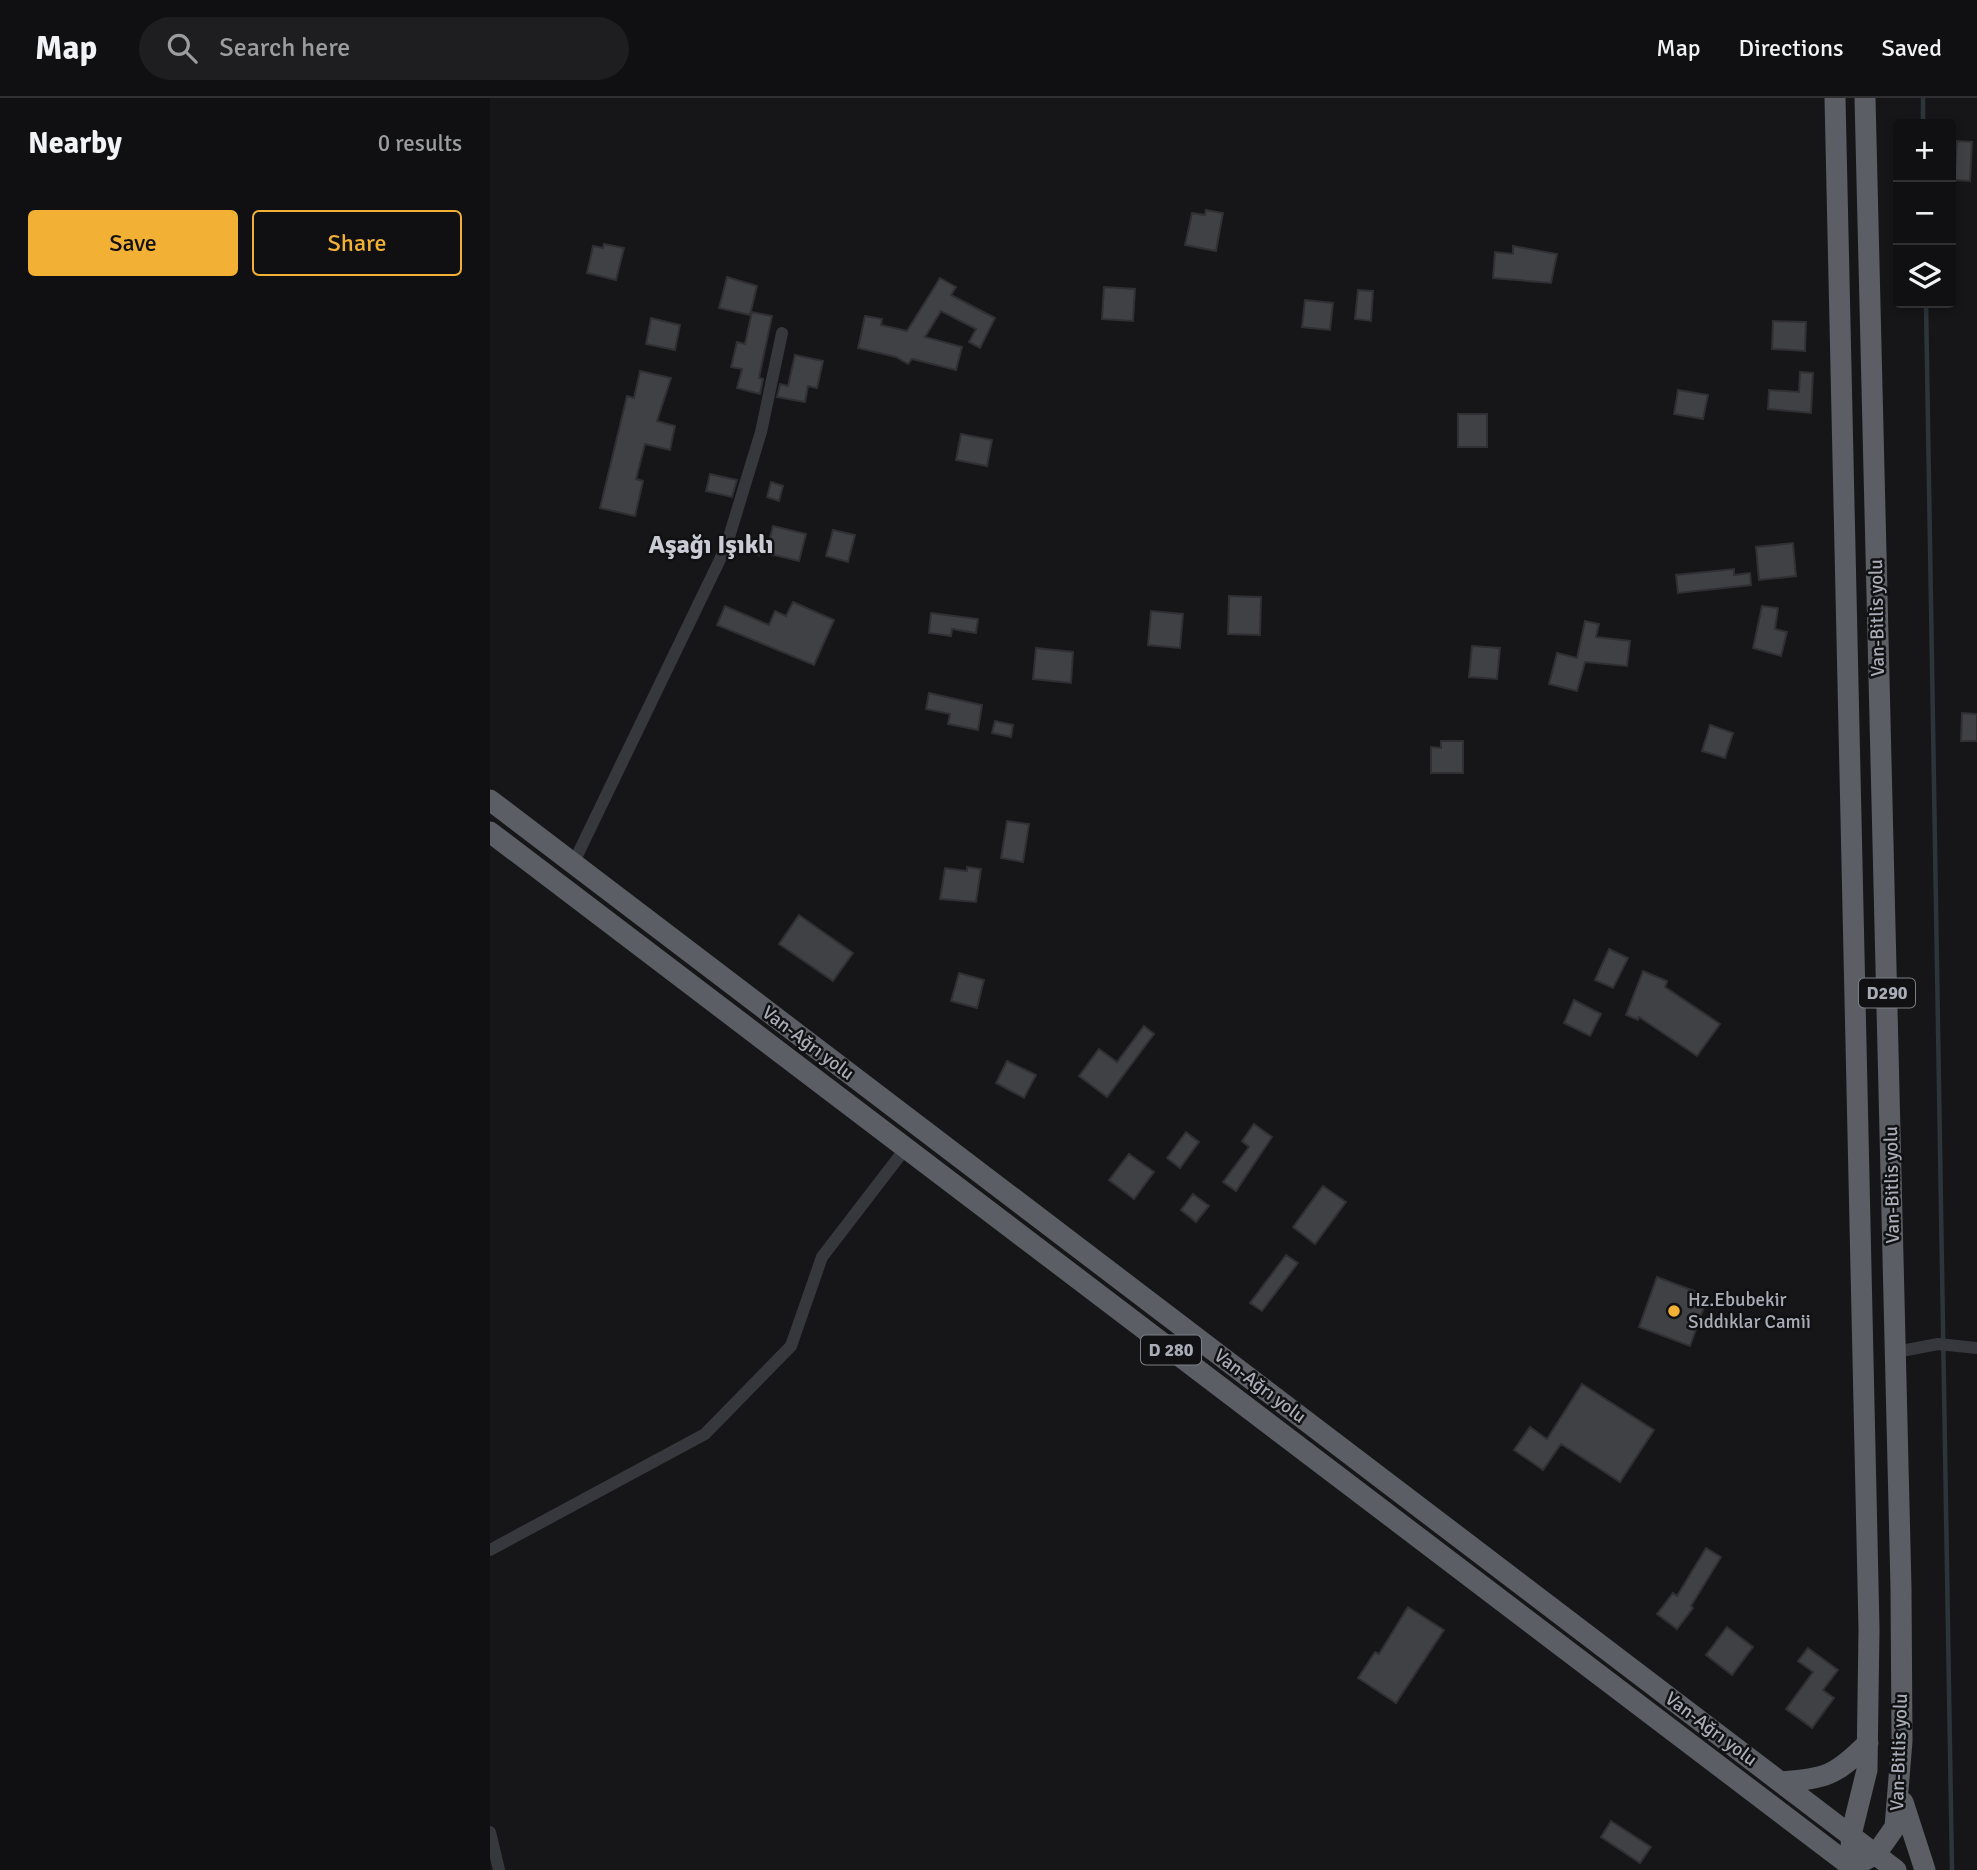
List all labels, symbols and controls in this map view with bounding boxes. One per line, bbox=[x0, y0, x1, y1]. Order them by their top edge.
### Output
search box bbox=[139, 17, 629, 80]
text: Map bbox=[35, 28, 97, 69]
icon: search bbox=[163, 29, 201, 67]
text: Search here bbox=[219, 32, 350, 64]
text: Map bbox=[1656, 33, 1701, 63]
text: Directions bbox=[1739, 33, 1844, 63]
text: Saved bbox=[1882, 33, 1942, 63]
map controls bbox=[1893, 119, 1956, 308]
button: + bbox=[1893, 119, 1956, 182]
text: Nearby bbox=[28, 125, 122, 162]
text: 0 results bbox=[378, 129, 462, 158]
button: − bbox=[1893, 182, 1956, 245]
button: Save bbox=[28, 210, 238, 276]
button: Share bbox=[252, 210, 462, 276]
button: layers bbox=[1893, 245, 1956, 308]
district label: Aşağı Işıklı bbox=[648, 529, 774, 561]
street label: Van-Bitlis yolu bbox=[1864, 559, 1890, 677]
road number: D290 bbox=[1859, 978, 1915, 1008]
street label: Van-Ağrı yolu bbox=[757, 1001, 859, 1085]
street label: Van-Bitlis yolu bbox=[1879, 1126, 1905, 1244]
place label: Hz.Ebubekir Sıddıklar Camii bbox=[1688, 1288, 1811, 1334]
marker: Hz.Ebubekir Sıddıklar Camii bbox=[1666, 1303, 1682, 1319]
road number: D 280 bbox=[1141, 1336, 1201, 1364]
street label: Van-Ağrı yolu bbox=[1209, 1344, 1311, 1428]
street label: Van-Ağrı yolu bbox=[1660, 1687, 1762, 1771]
street label: Van-Bitlis yolu bbox=[1885, 1693, 1913, 1811]

